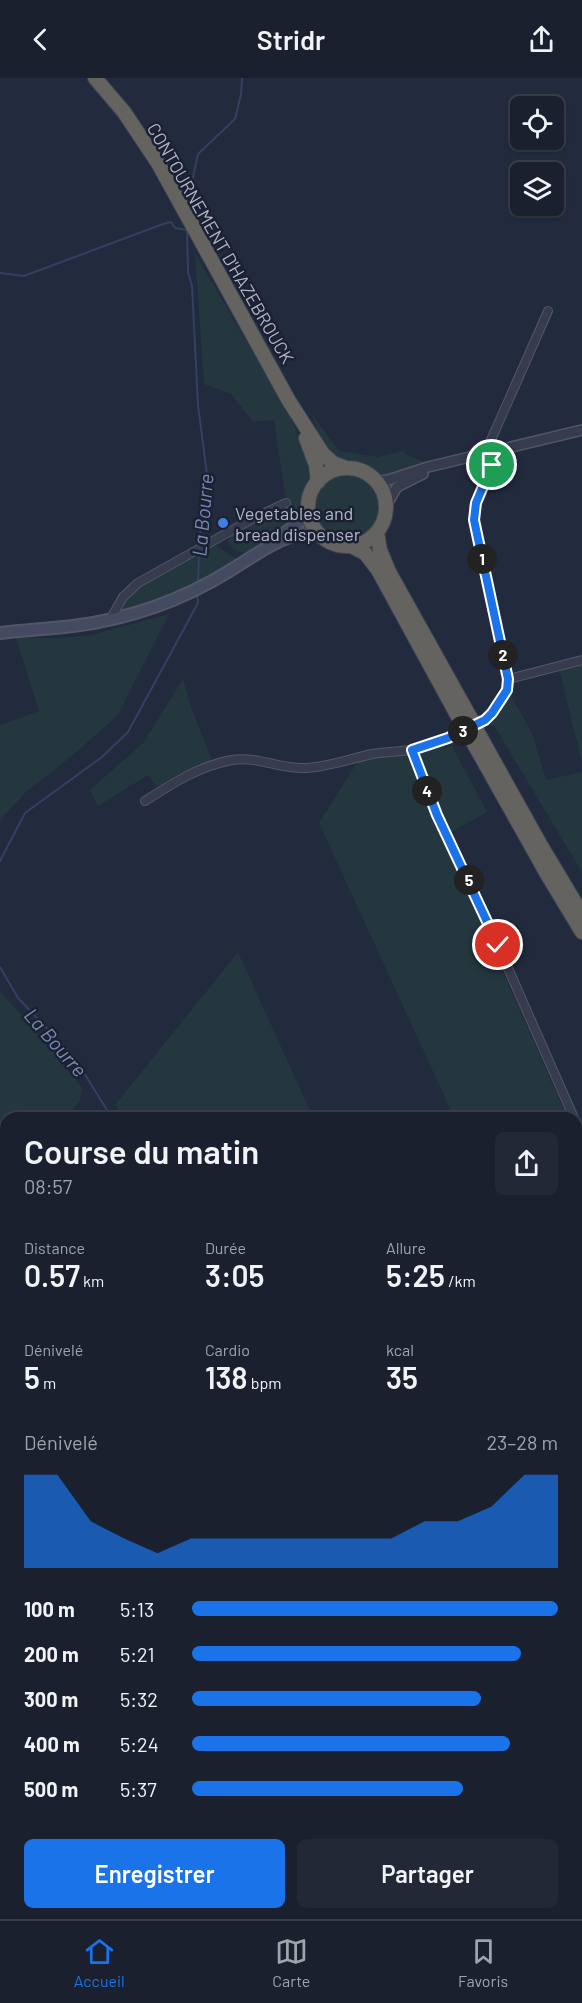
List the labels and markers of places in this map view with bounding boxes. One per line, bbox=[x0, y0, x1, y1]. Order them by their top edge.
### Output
pin bbox=[466, 439, 517, 490]
place label: Vegetables and bread dispenser bbox=[235, 502, 361, 545]
marker: Vegetables and bread dispenser bbox=[216, 516, 230, 530]
pin: 1 bbox=[467, 544, 497, 574]
pin: 2 bbox=[488, 640, 518, 670]
pin: 3 bbox=[448, 716, 478, 746]
pin: 4 bbox=[412, 776, 442, 806]
pin: 5 bbox=[454, 865, 484, 895]
pin bbox=[472, 919, 523, 970]

